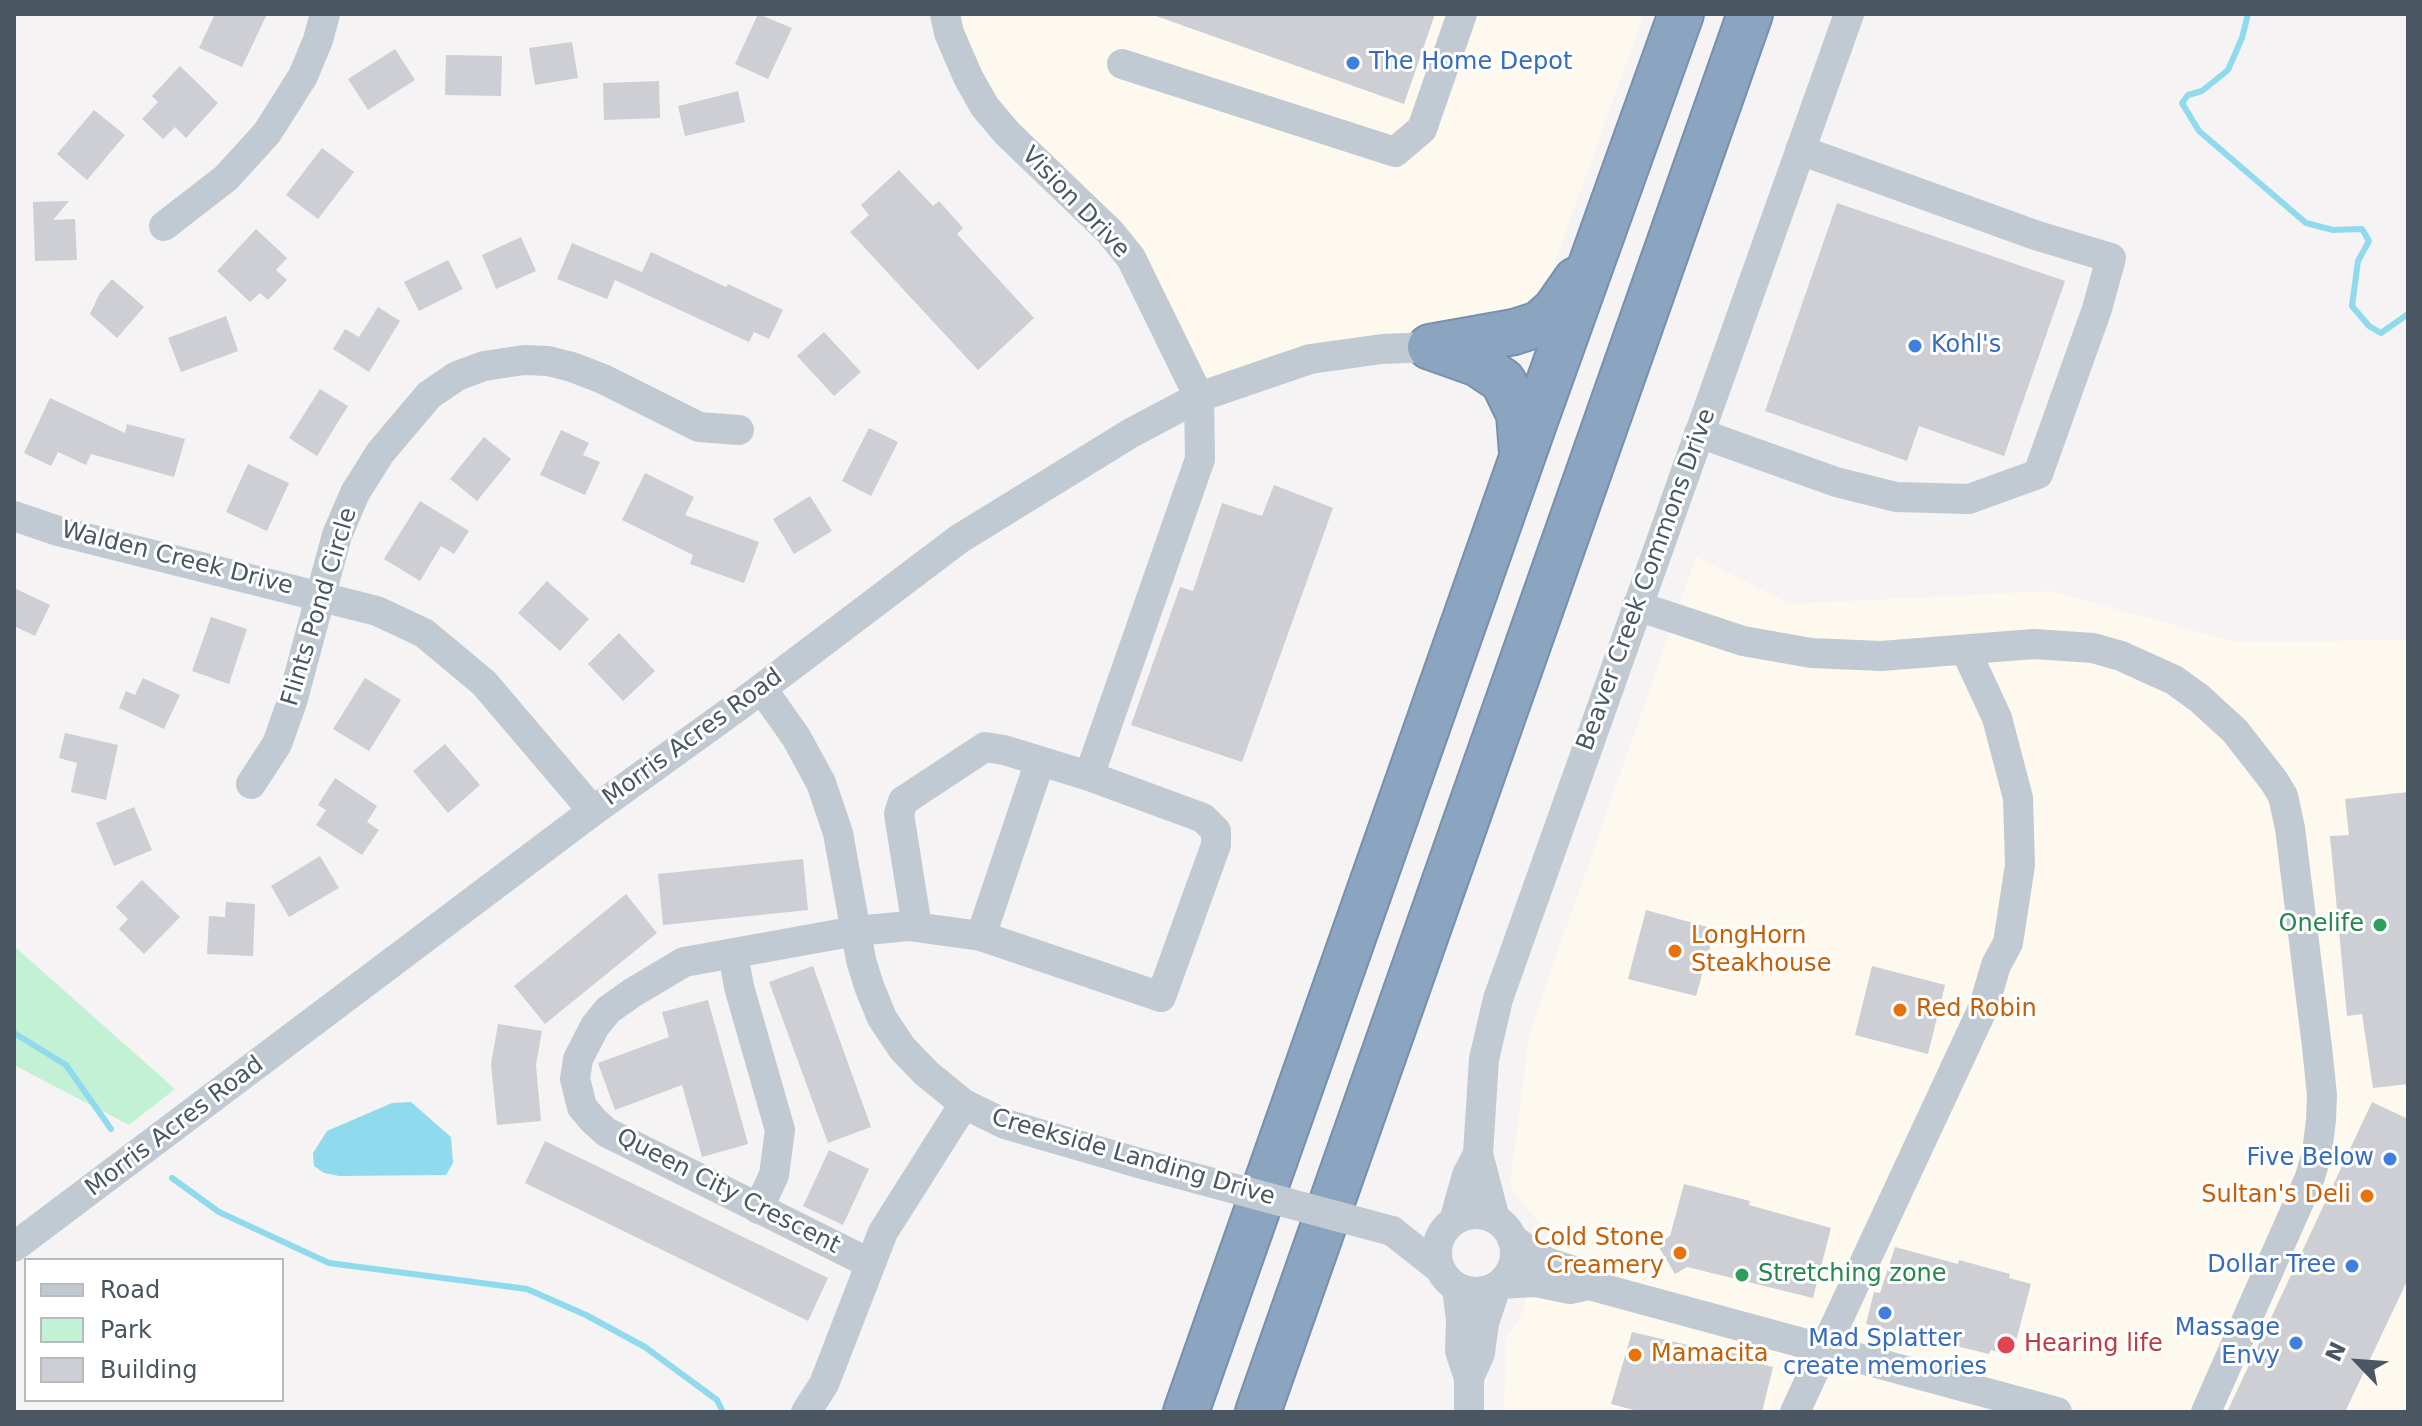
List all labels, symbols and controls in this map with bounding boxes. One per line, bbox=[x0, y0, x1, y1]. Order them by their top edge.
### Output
place label: The Home Depot bbox=[1369, 49, 1572, 77]
marker: The Home Depot bbox=[1344, 54, 1362, 72]
street label: Vision Drive bbox=[1015, 141, 1135, 265]
place label: Kohl's bbox=[1931, 332, 2001, 360]
marker: Kohl's bbox=[1906, 337, 1924, 355]
street label: Beaver Creek Commons Drive bbox=[1572, 405, 1722, 755]
street label: Flints Pond Circle bbox=[276, 504, 364, 710]
street label: Walden Creek Drive bbox=[58, 516, 296, 602]
street label: Morris Acres Road bbox=[598, 663, 788, 813]
place label: Onelife bbox=[2279, 911, 2364, 939]
marker: Onelife bbox=[2371, 916, 2389, 934]
place label: LongHorn Steakhouse bbox=[1691, 923, 1831, 979]
marker: LongHorn Steakhouse bbox=[1666, 942, 1684, 960]
place label: Red Robin bbox=[1916, 996, 2037, 1024]
marker: Red Robin bbox=[1891, 1001, 1909, 1019]
street label: Morris Acres Road bbox=[80, 1051, 270, 1203]
street label: Creekside Landing Drive bbox=[988, 1104, 1278, 1212]
street label: Queen City Crescent bbox=[611, 1123, 845, 1261]
place label: Five Below bbox=[2246, 1145, 2374, 1173]
marker: Five Below bbox=[2381, 1150, 2399, 1168]
place label: Sultan's Deli bbox=[2201, 1182, 2351, 1210]
marker: Sultan's Deli bbox=[2358, 1187, 2376, 1205]
place label: Cold Stone Creamery bbox=[1534, 1225, 1664, 1281]
marker: Cold Stone Creamery bbox=[1671, 1244, 1689, 1262]
place label: Dollar Tree bbox=[2207, 1252, 2336, 1280]
marker: Dollar Tree bbox=[2343, 1257, 2361, 1275]
legend bbox=[24, 1258, 284, 1402]
place label: Stretching zone bbox=[1758, 1261, 1947, 1289]
marker: Stretching zone bbox=[1733, 1266, 1751, 1284]
text: Road bbox=[100, 1276, 160, 1304]
marker: Mad Splatter create memories bbox=[1876, 1304, 1894, 1322]
place label: Massage Envy bbox=[2175, 1315, 2280, 1371]
text: Park bbox=[100, 1316, 152, 1344]
north arrow bbox=[2318, 1322, 2398, 1402]
place label: Mad Splatter create memories bbox=[1783, 1326, 1987, 1382]
place label: Hearing life bbox=[2024, 1331, 2163, 1359]
marker: Hearing life bbox=[1995, 1334, 2017, 1356]
marker: Massage Envy bbox=[2287, 1334, 2305, 1352]
text: N bbox=[2321, 1338, 2351, 1365]
place label: Mamacita bbox=[1651, 1341, 1768, 1369]
marker: Mamacita bbox=[1626, 1346, 1644, 1364]
text: Building bbox=[100, 1356, 197, 1384]

